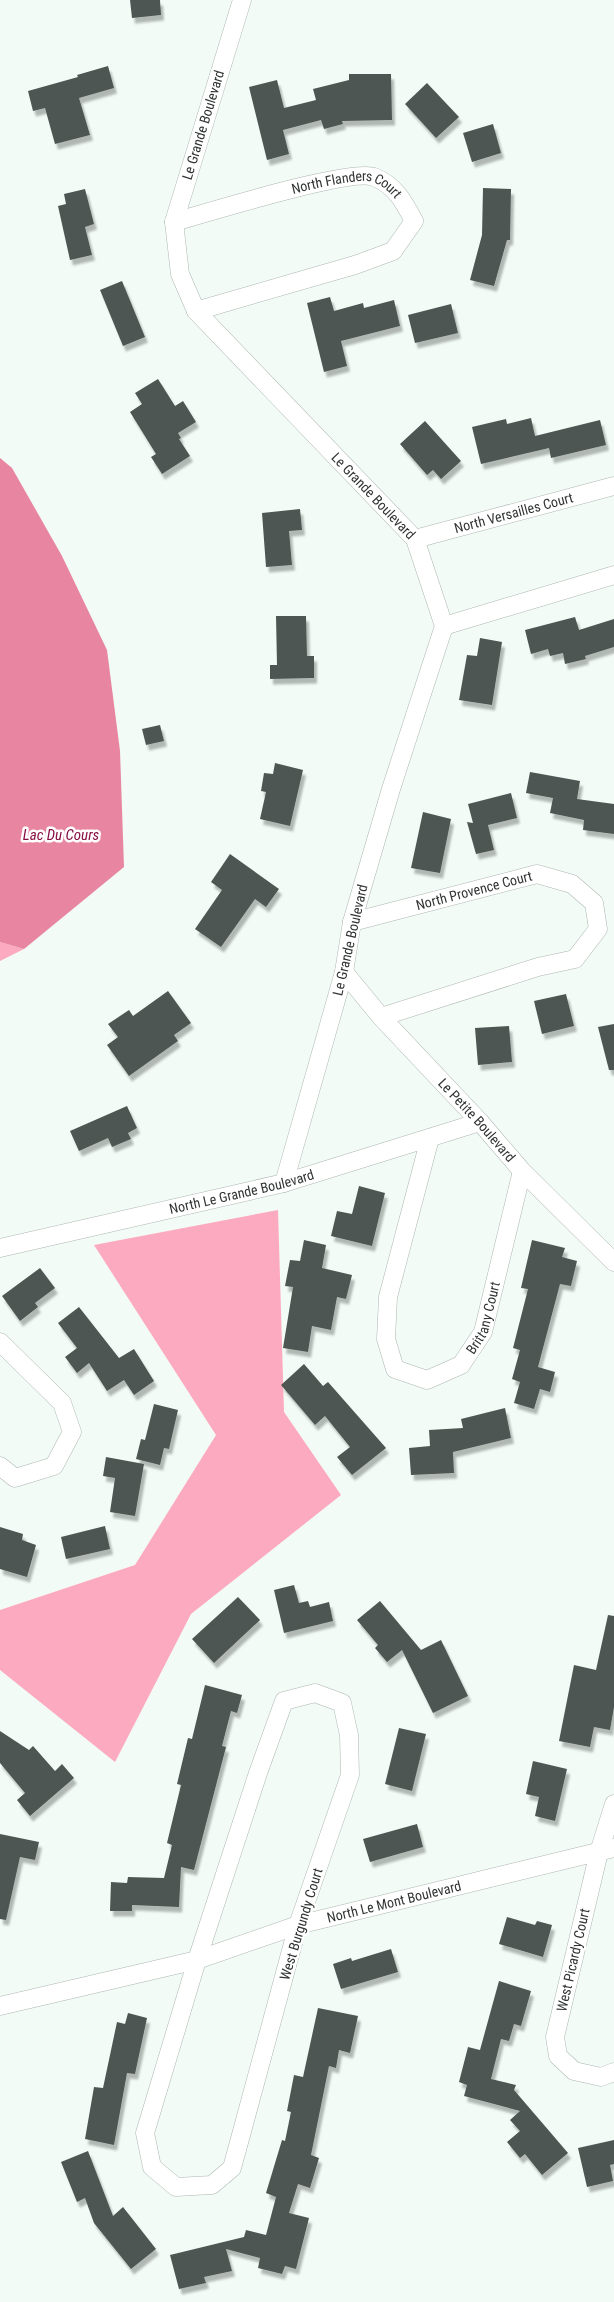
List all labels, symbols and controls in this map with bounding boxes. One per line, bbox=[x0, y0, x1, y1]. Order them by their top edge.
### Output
street label: Le Grande Boulevard bbox=[179, 68, 227, 182]
street label: North Flanders Court bbox=[290, 168, 405, 201]
street label: Le Grande Boulevard bbox=[328, 449, 419, 542]
street label: North Versailles Court bbox=[452, 489, 575, 536]
water label: Lac Du Cours bbox=[23, 826, 100, 844]
street label: North Provence Court bbox=[414, 868, 534, 913]
street label: Le Grande Boulevard bbox=[329, 883, 371, 997]
street label: Le Petite Boulevard bbox=[435, 1075, 519, 1165]
street label: North Le Grande Boulevard bbox=[168, 1166, 316, 1217]
street label: Brittany Court bbox=[463, 1280, 503, 1357]
street label: West Burgundy Court bbox=[276, 1866, 326, 1982]
street label: North Le Mont Boulevard bbox=[325, 1878, 463, 1926]
street label: West Picardy Court bbox=[553, 1907, 593, 2013]

